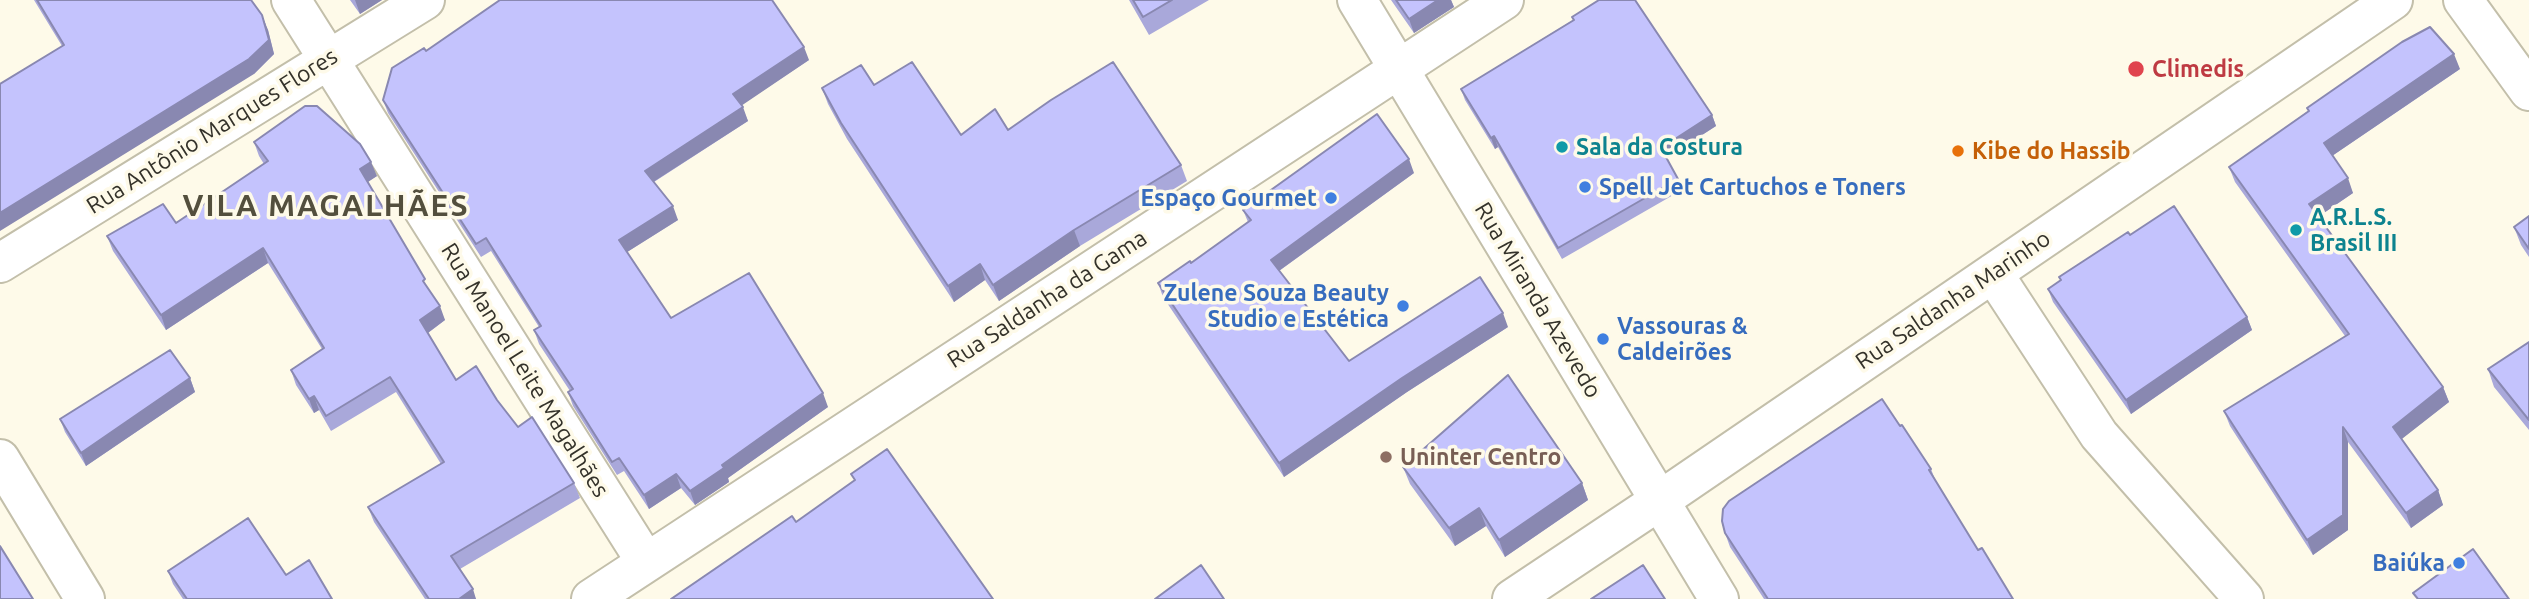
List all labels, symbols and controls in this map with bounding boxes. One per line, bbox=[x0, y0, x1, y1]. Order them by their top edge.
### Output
street label: Rua Antônio Marques Flores bbox=[82, 42, 342, 220]
place label: Climedis bbox=[2152, 55, 2244, 83]
marker: Climedis bbox=[2126, 59, 2146, 79]
place label: Sala da Costura bbox=[1576, 133, 1743, 161]
place label: Kibe do Hassib bbox=[1972, 137, 2131, 165]
marker: Sala da Costura bbox=[1554, 139, 1570, 155]
marker: Kibe do Hassib bbox=[1950, 143, 1966, 159]
place label: Spell Jet Cartuchos e Toners bbox=[1599, 173, 1906, 201]
marker: Spell Jet Cartuchos e Toners bbox=[1577, 179, 1593, 195]
place label: Espaço Gourmet bbox=[1140, 184, 1317, 212]
district label: VILA MAGALHÃES bbox=[184, 188, 468, 224]
marker: Espaço Gourmet bbox=[1323, 190, 1339, 206]
street label: Rua Miranda Azevedo bbox=[1469, 197, 1607, 403]
place label: A.R.L.S. Brasil III bbox=[2310, 203, 2397, 257]
marker: A.R.L.S. Brasil III bbox=[2288, 222, 2304, 238]
street label: Rua Saldanha da Gama bbox=[942, 224, 1152, 374]
street label: Rua Saldanha Marinho bbox=[1850, 225, 2056, 375]
street label: Rua Manoel Leite Magalhães bbox=[435, 238, 615, 502]
place label: Zulene Souza Beauty Studio e Estética bbox=[1163, 279, 1389, 333]
marker: Zulene Souza Beauty Studio e Estética bbox=[1395, 298, 1411, 314]
place label: Vassouras & Caldeirões bbox=[1617, 312, 1748, 366]
marker: Vassouras & Caldeirões bbox=[1595, 331, 1611, 347]
place label: Uninter Centro bbox=[1400, 443, 1561, 471]
marker: Uninter Centro bbox=[1378, 449, 1394, 465]
place label: Baiúka bbox=[2372, 549, 2445, 577]
marker: Baiúka bbox=[2451, 555, 2467, 571]

